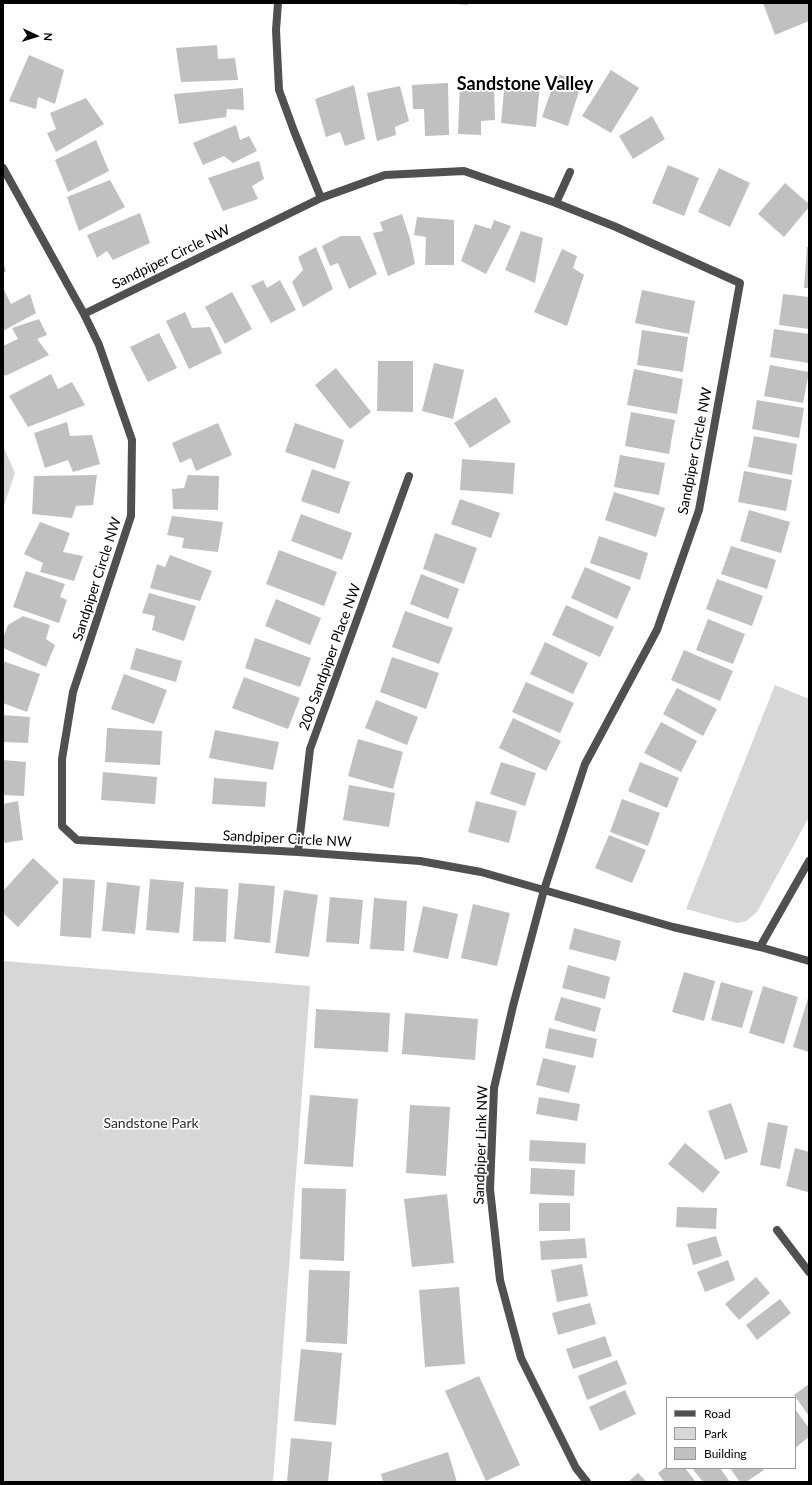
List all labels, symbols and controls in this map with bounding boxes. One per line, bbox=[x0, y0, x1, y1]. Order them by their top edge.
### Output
north arrow bbox=[16, 16, 56, 56]
text: N bbox=[42, 32, 55, 42]
district label: Sandstone Valley bbox=[457, 73, 593, 95]
street label: Sandpiper Circle NW bbox=[109, 221, 233, 293]
street label: Sandpiper Circle NW bbox=[674, 386, 716, 516]
street label: Sandpiper Circle NW bbox=[69, 515, 125, 643]
street label: 200 Sandpiper Place NW bbox=[296, 582, 364, 732]
street label: Sandpiper Circle NW bbox=[222, 827, 352, 851]
street label: Sandpiper Link NW bbox=[471, 1085, 491, 1205]
park label: Sandstone Park bbox=[103, 1115, 199, 1131]
legend bbox=[666, 1397, 796, 1469]
text: Road bbox=[704, 1406, 731, 1421]
text: Park bbox=[704, 1426, 727, 1441]
text: Building bbox=[704, 1446, 747, 1461]

